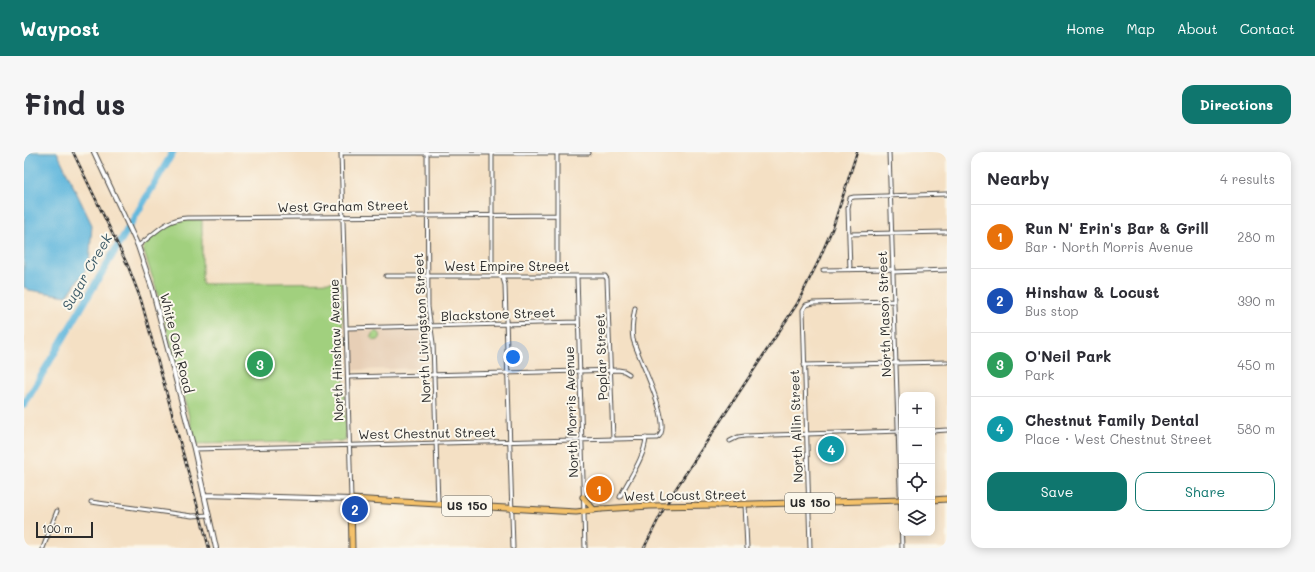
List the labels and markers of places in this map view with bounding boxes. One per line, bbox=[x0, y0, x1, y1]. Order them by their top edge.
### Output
pin: 3 bbox=[247, 349, 273, 379]
pin: 4 bbox=[818, 434, 844, 464]
pin: 1 bbox=[586, 474, 612, 504]
pin: 2 bbox=[342, 494, 368, 524]

